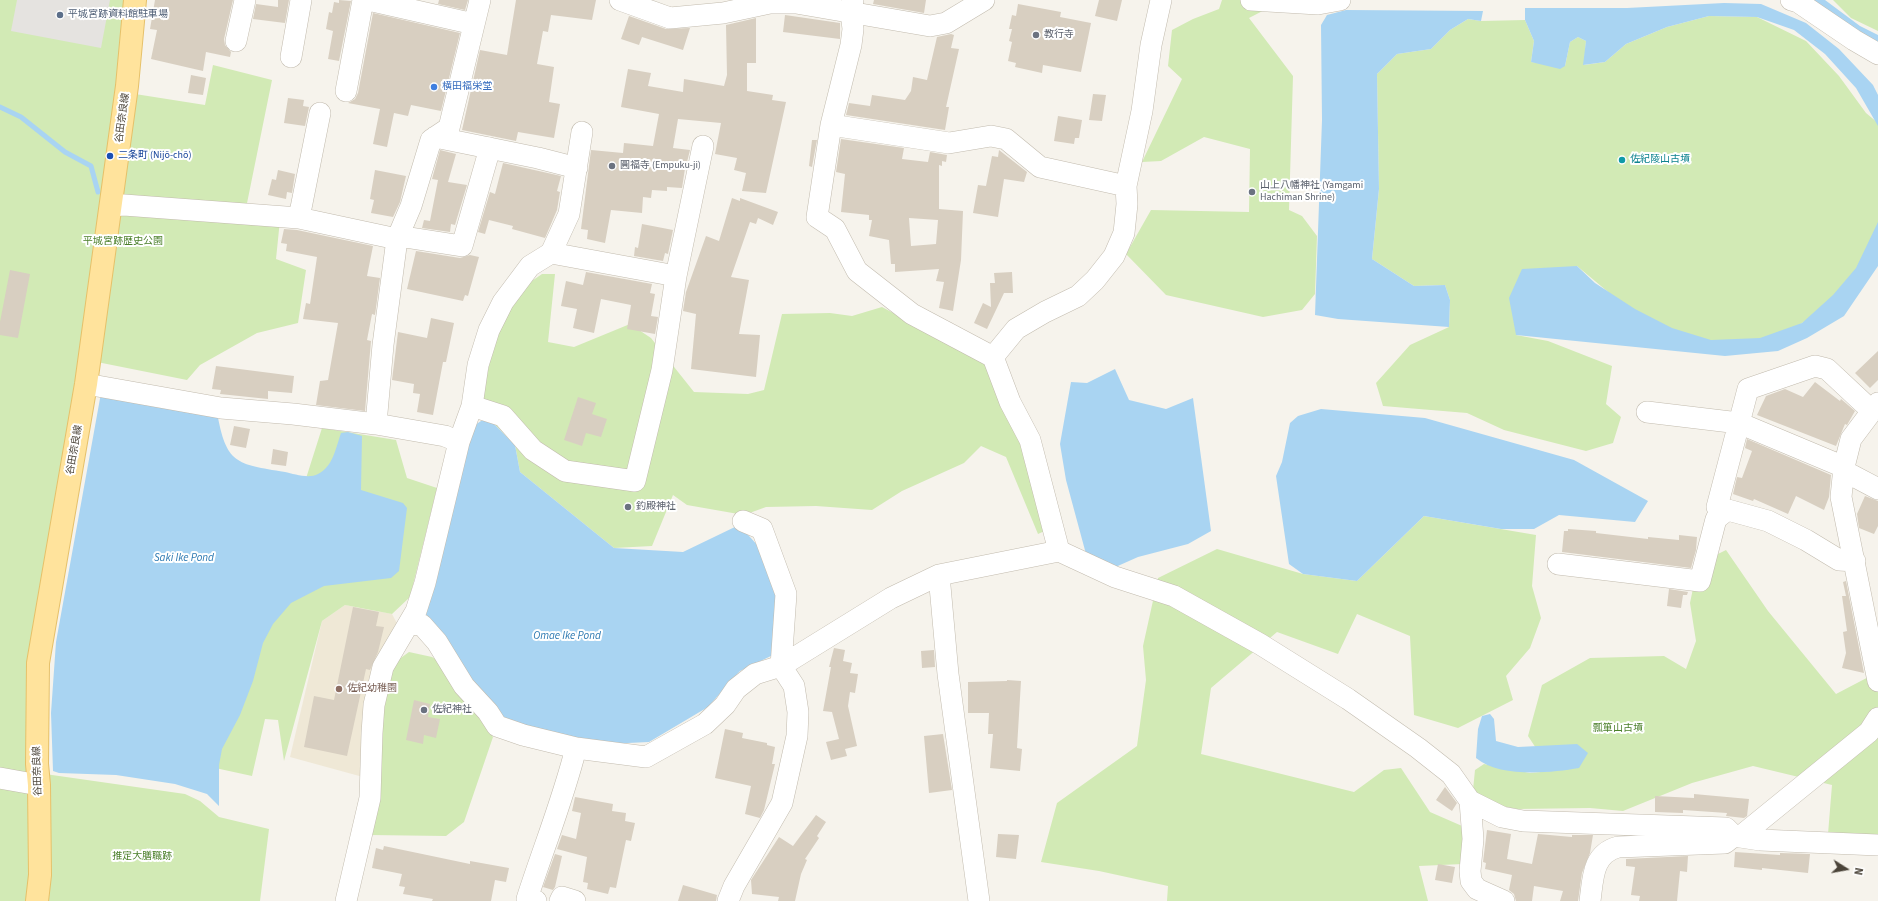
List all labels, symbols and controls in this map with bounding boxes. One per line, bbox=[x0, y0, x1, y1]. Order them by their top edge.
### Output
place label: 平城宮跡資料館駐車場 bbox=[68, 9, 168, 21]
marker: 平城宮跡資料館駐車場 bbox=[55, 10, 65, 20]
place label: 教行寺 bbox=[1044, 29, 1074, 41]
marker: 教行寺 bbox=[1031, 30, 1041, 40]
place label: 横田福栄堂 bbox=[442, 81, 492, 93]
marker: 横田福栄堂 bbox=[429, 82, 439, 92]
street label: 谷田奈良線 bbox=[114, 92, 132, 144]
place label: 二条町 (Nijō-chō) bbox=[118, 150, 191, 162]
marker: 二条町 (Nijō-chō) bbox=[105, 151, 115, 161]
place label: 佐紀陵山古墳 bbox=[1630, 154, 1690, 166]
marker: 佐紀陵山古墳 bbox=[1617, 155, 1627, 165]
place label: 圓福寺 (Empuku-ji) bbox=[620, 160, 701, 172]
marker: 圓福寺 (Empuku-ji) bbox=[607, 161, 617, 171]
place label: 山上八幡神社 (Yamgami Hachiman Shrine) bbox=[1260, 180, 1363, 204]
marker: 山上八幡神社 (Yamgami Hachiman Shrine) bbox=[1247, 187, 1257, 197]
park label: 平城宮跡歴史公園 bbox=[83, 236, 163, 248]
street label: 谷田奈良線 bbox=[65, 424, 85, 476]
place label: 釣殿神社 bbox=[636, 501, 676, 513]
marker: 釣殿神社 bbox=[623, 502, 633, 512]
water label: Saki Ike Pond bbox=[154, 552, 214, 566]
water label: Omae Ike Pond bbox=[533, 630, 601, 644]
place label: 佐紀幼稚園 bbox=[347, 683, 397, 695]
marker: 佐紀幼稚園 bbox=[334, 684, 344, 694]
place label: 佐紀神社 bbox=[432, 704, 472, 716]
marker: 佐紀神社 bbox=[419, 705, 429, 715]
park label: 瓢箪山古墳 bbox=[1593, 723, 1643, 735]
street label: 谷田奈良線 bbox=[31, 746, 45, 796]
north arrow bbox=[1826, 849, 1866, 889]
park label: 推定大膳職跡 bbox=[112, 851, 172, 863]
text: N bbox=[1850, 866, 1866, 876]

